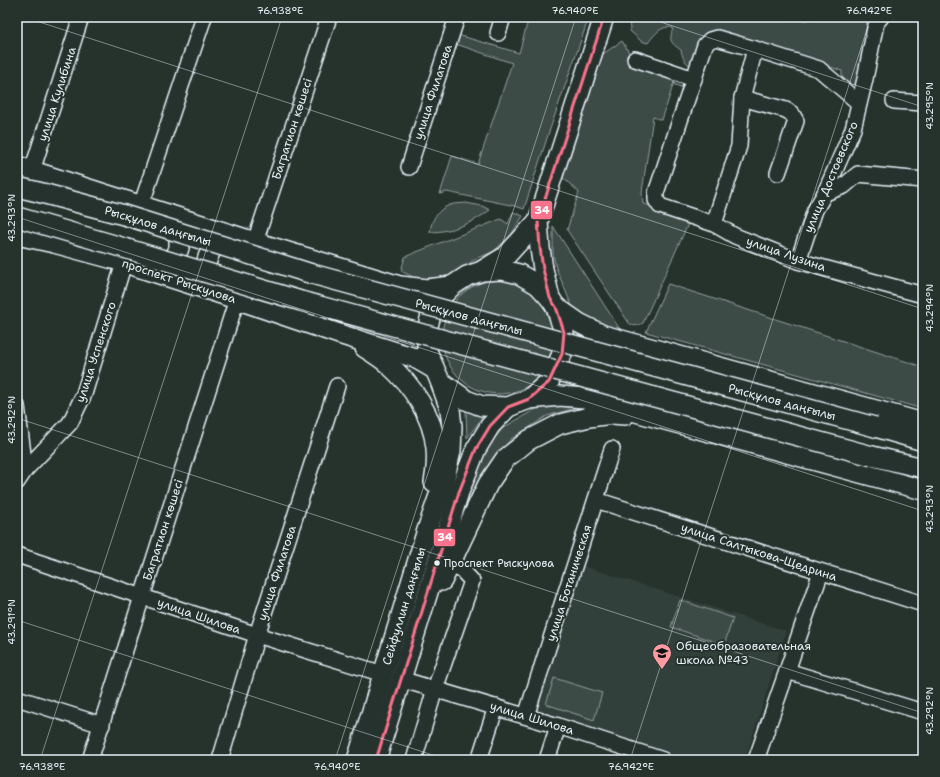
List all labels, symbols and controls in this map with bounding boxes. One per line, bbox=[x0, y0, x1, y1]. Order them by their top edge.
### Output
text: 76.938°E bbox=[257, 4, 303, 17]
text: 76.940°E bbox=[552, 4, 598, 17]
text: 76.942°E bbox=[846, 4, 892, 17]
street label: улица Филатова bbox=[410, 42, 456, 142]
street label: улица Кулибина bbox=[34, 44, 80, 143]
street label: Багратион көшесі bbox=[268, 76, 316, 182]
text: 43.295°N bbox=[923, 82, 936, 130]
street label: улица Достоевского bbox=[800, 119, 862, 235]
text: 43.293°N bbox=[5, 194, 18, 242]
line badge: 34 bbox=[530, 200, 553, 220]
street label: Рысқұлов даңғылы bbox=[103, 202, 213, 250]
text: 34 bbox=[534, 203, 550, 218]
street label: улица Лузина bbox=[744, 233, 828, 275]
street label: проспект Рыскулова bbox=[120, 255, 239, 307]
text: 43.294°N bbox=[923, 284, 936, 332]
street label: Рысқұлов даңғылы bbox=[413, 295, 525, 339]
street label: улица Успенского bbox=[72, 300, 120, 404]
street label: Рысқұлов даңғылы bbox=[726, 380, 838, 424]
text: 43.292°N bbox=[5, 396, 18, 444]
street label: Багратион көшесі bbox=[139, 477, 187, 583]
text: 43.293°N bbox=[923, 485, 936, 533]
street label: улица Салтыкова-Щедрина bbox=[679, 519, 840, 585]
street label: улица Филатова bbox=[254, 523, 300, 623]
street label: улица Ботаническая bbox=[543, 523, 595, 643]
line badge: 34 bbox=[433, 528, 456, 547]
text: 34 bbox=[437, 530, 453, 545]
street label: Сейфуллин даңғылы bbox=[378, 545, 430, 667]
place label: Проспект Рыскулова bbox=[444, 556, 554, 571]
marker: Проспект Рыскулова bbox=[432, 558, 442, 568]
street label: улица Шилова bbox=[155, 594, 243, 638]
text: 43.291°N bbox=[5, 599, 18, 645]
place label: Общеобразовательная школа №43 bbox=[676, 638, 811, 668]
school or university icon: Общеобразовательная школа №43 bbox=[651, 642, 673, 670]
text: 43.292°N bbox=[923, 687, 936, 735]
street label: улица Шилова bbox=[488, 698, 577, 739]
text: 76.938°E bbox=[19, 760, 65, 773]
text: 76.940°E bbox=[314, 760, 360, 773]
text: 76.942°E bbox=[608, 760, 654, 773]

